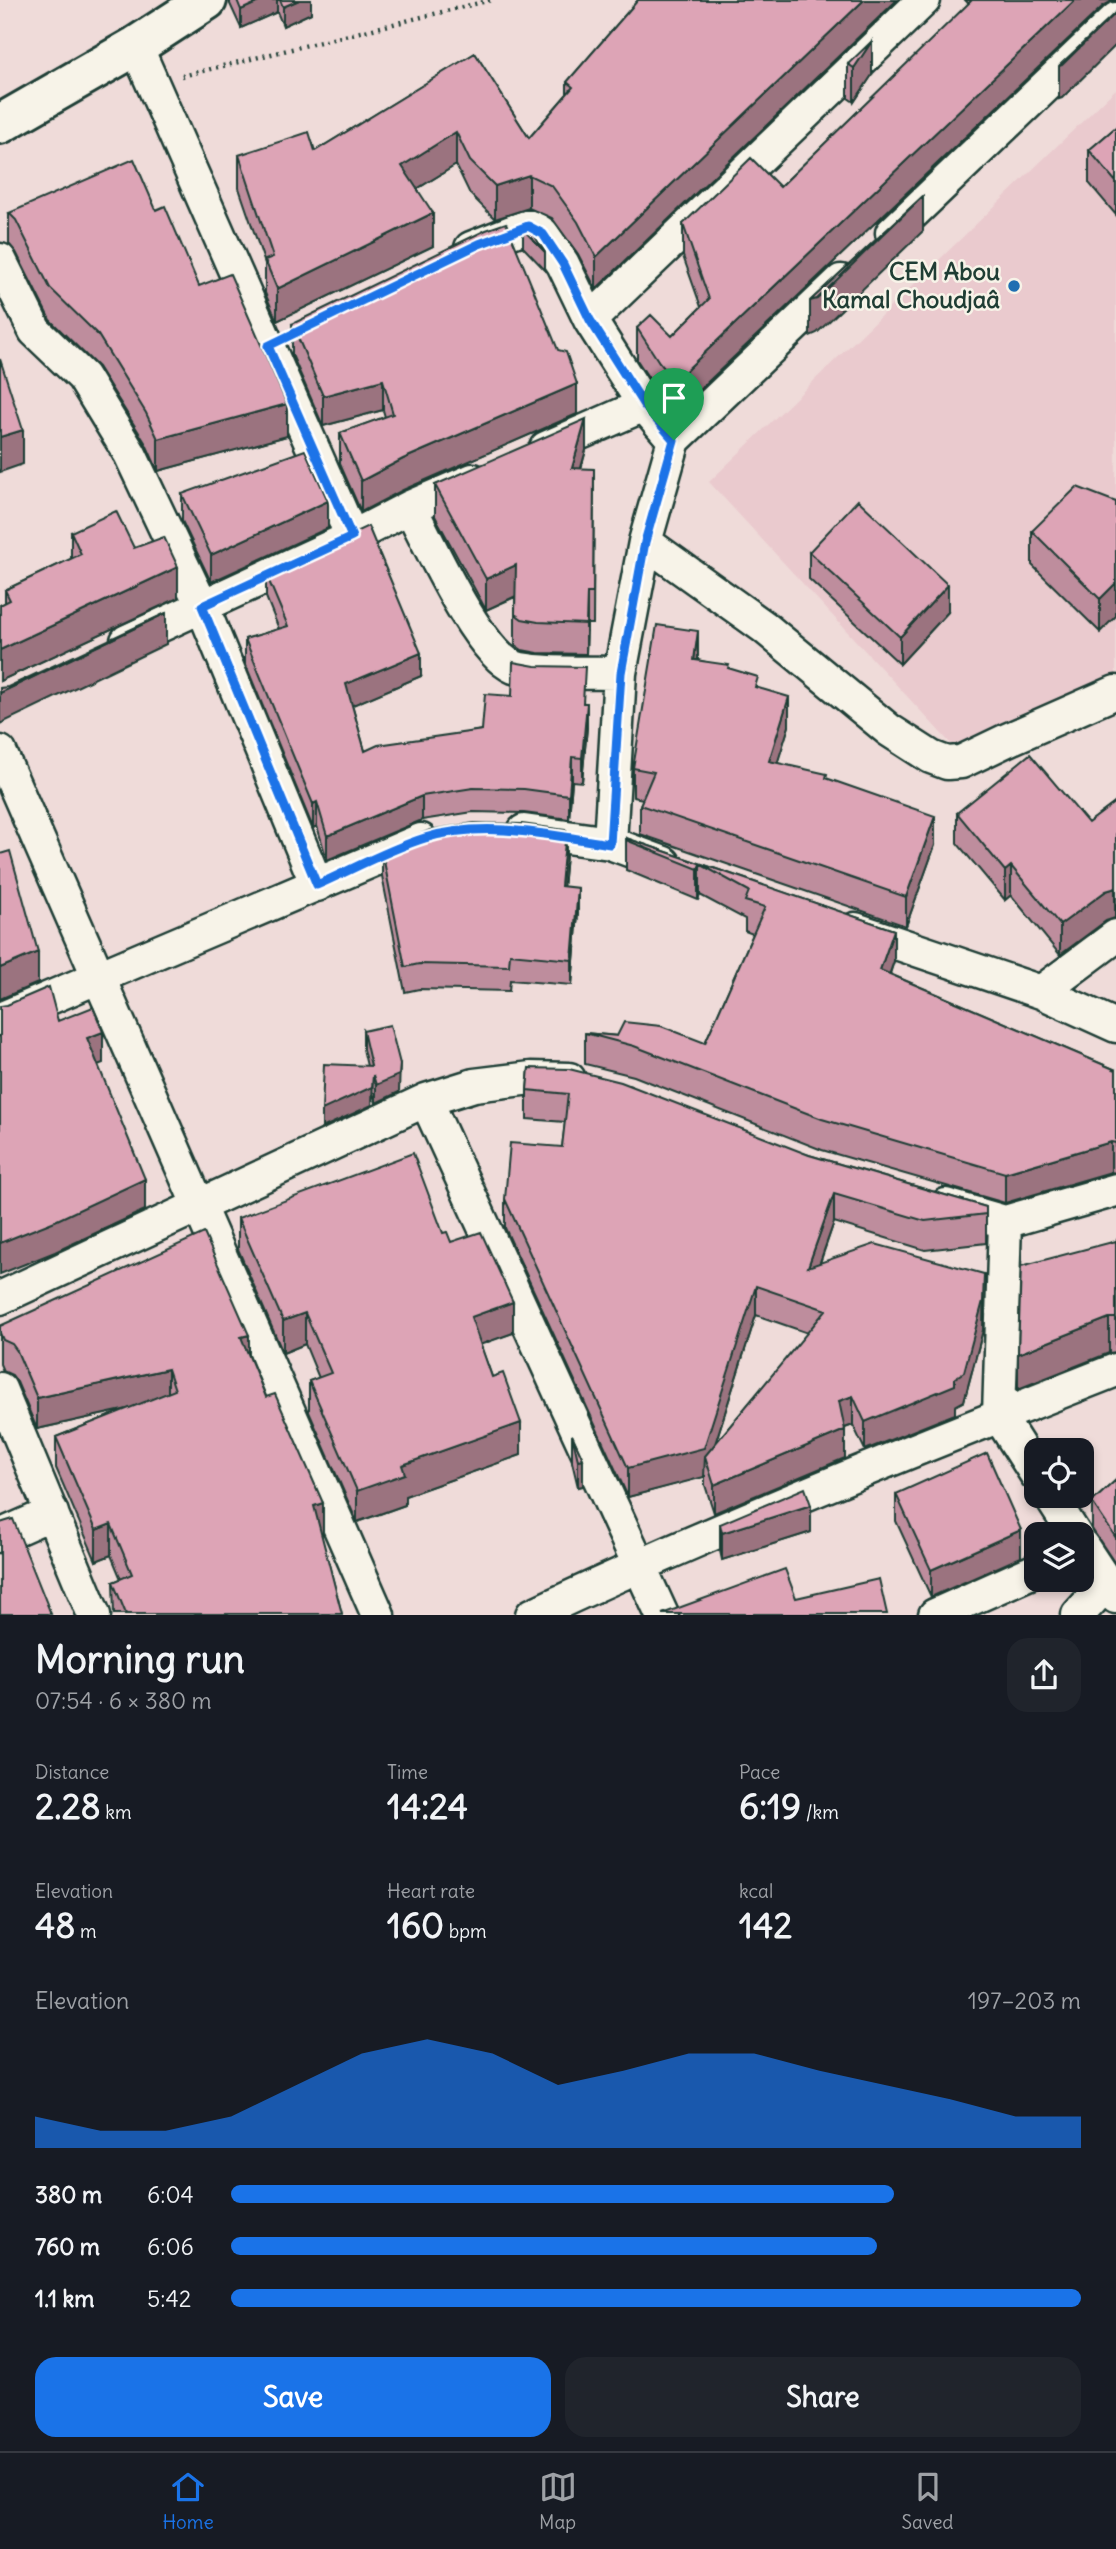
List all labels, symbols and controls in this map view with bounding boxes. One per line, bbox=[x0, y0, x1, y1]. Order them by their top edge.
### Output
place label: CEM Abou Kamal Choudjaâ bbox=[822, 256, 1000, 314]
marker: CEM Abou Kamal Choudjaâ bbox=[1006, 278, 1022, 294]
pin bbox=[644, 368, 704, 440]
icon: arrive bbox=[655, 379, 693, 417]
map controls bbox=[1024, 1438, 1094, 1592]
button: locate bbox=[1024, 1438, 1094, 1508]
button: layers bbox=[1024, 1522, 1094, 1592]
text: Morning run bbox=[35, 1636, 245, 1683]
button: share bbox=[1007, 1638, 1081, 1712]
text: 07:54 · 6 × 380 m bbox=[35, 1686, 212, 1715]
text: Distance bbox=[35, 1760, 109, 1784]
text: Time bbox=[387, 1760, 428, 1784]
text: Pace bbox=[739, 1760, 780, 1784]
text: 2.28 bbox=[35, 1784, 101, 1828]
text: 14:24 bbox=[387, 1784, 468, 1828]
text: 6:19 bbox=[739, 1784, 801, 1828]
text: km bbox=[101, 1800, 132, 1824]
text: /km bbox=[801, 1800, 839, 1824]
text: Elevation bbox=[35, 1879, 113, 1903]
text: Heart rate bbox=[387, 1879, 475, 1903]
text: kcal bbox=[739, 1879, 773, 1903]
text: 48 bbox=[35, 1903, 75, 1947]
text: 160 bbox=[387, 1903, 444, 1947]
text: 142 bbox=[739, 1903, 792, 1947]
text: m bbox=[75, 1919, 97, 1943]
text: bpm bbox=[444, 1919, 487, 1943]
text: Elevation bbox=[35, 1986, 129, 2015]
text: 197–203 m bbox=[968, 1986, 1081, 2015]
text: 380 m bbox=[35, 2180, 102, 2209]
text: 6:04 bbox=[147, 2180, 194, 2209]
text: 760 m bbox=[35, 2232, 100, 2261]
text: 6:06 bbox=[147, 2232, 194, 2261]
text: 1.1 km bbox=[35, 2284, 94, 2313]
text: 5:42 bbox=[147, 2284, 191, 2313]
button: Save bbox=[35, 2357, 551, 2437]
button: Share bbox=[565, 2357, 1081, 2437]
tab: Home bbox=[162, 2468, 214, 2534]
tab: Map bbox=[539, 2468, 577, 2534]
tab: Saved bbox=[902, 2468, 954, 2534]

